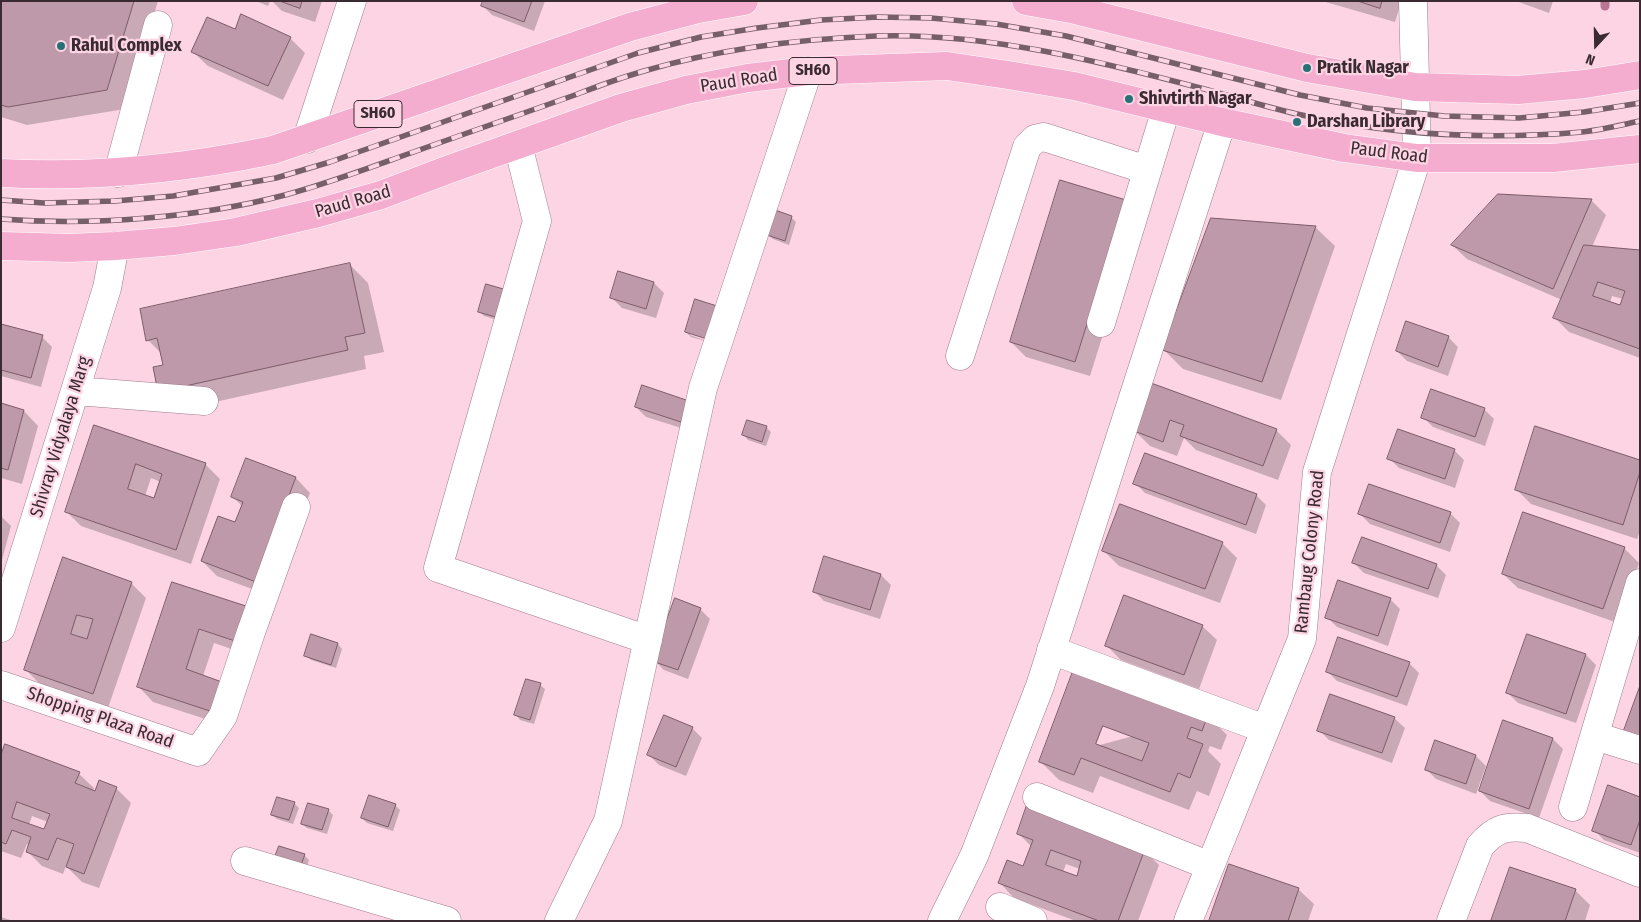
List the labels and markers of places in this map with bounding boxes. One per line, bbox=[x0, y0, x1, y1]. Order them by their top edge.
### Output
place label: Rahul Complex bbox=[71, 35, 182, 57]
marker: Rahul Complex bbox=[55, 40, 67, 52]
place label: Pratik Nagar bbox=[1317, 57, 1409, 79]
marker: Pratik Nagar bbox=[1301, 62, 1313, 74]
place label: Shivtirth Nagar bbox=[1139, 88, 1252, 110]
marker: Shivtirth Nagar bbox=[1123, 93, 1135, 105]
place label: Darshan Library bbox=[1307, 111, 1425, 133]
marker: Darshan Library bbox=[1291, 116, 1303, 128]

